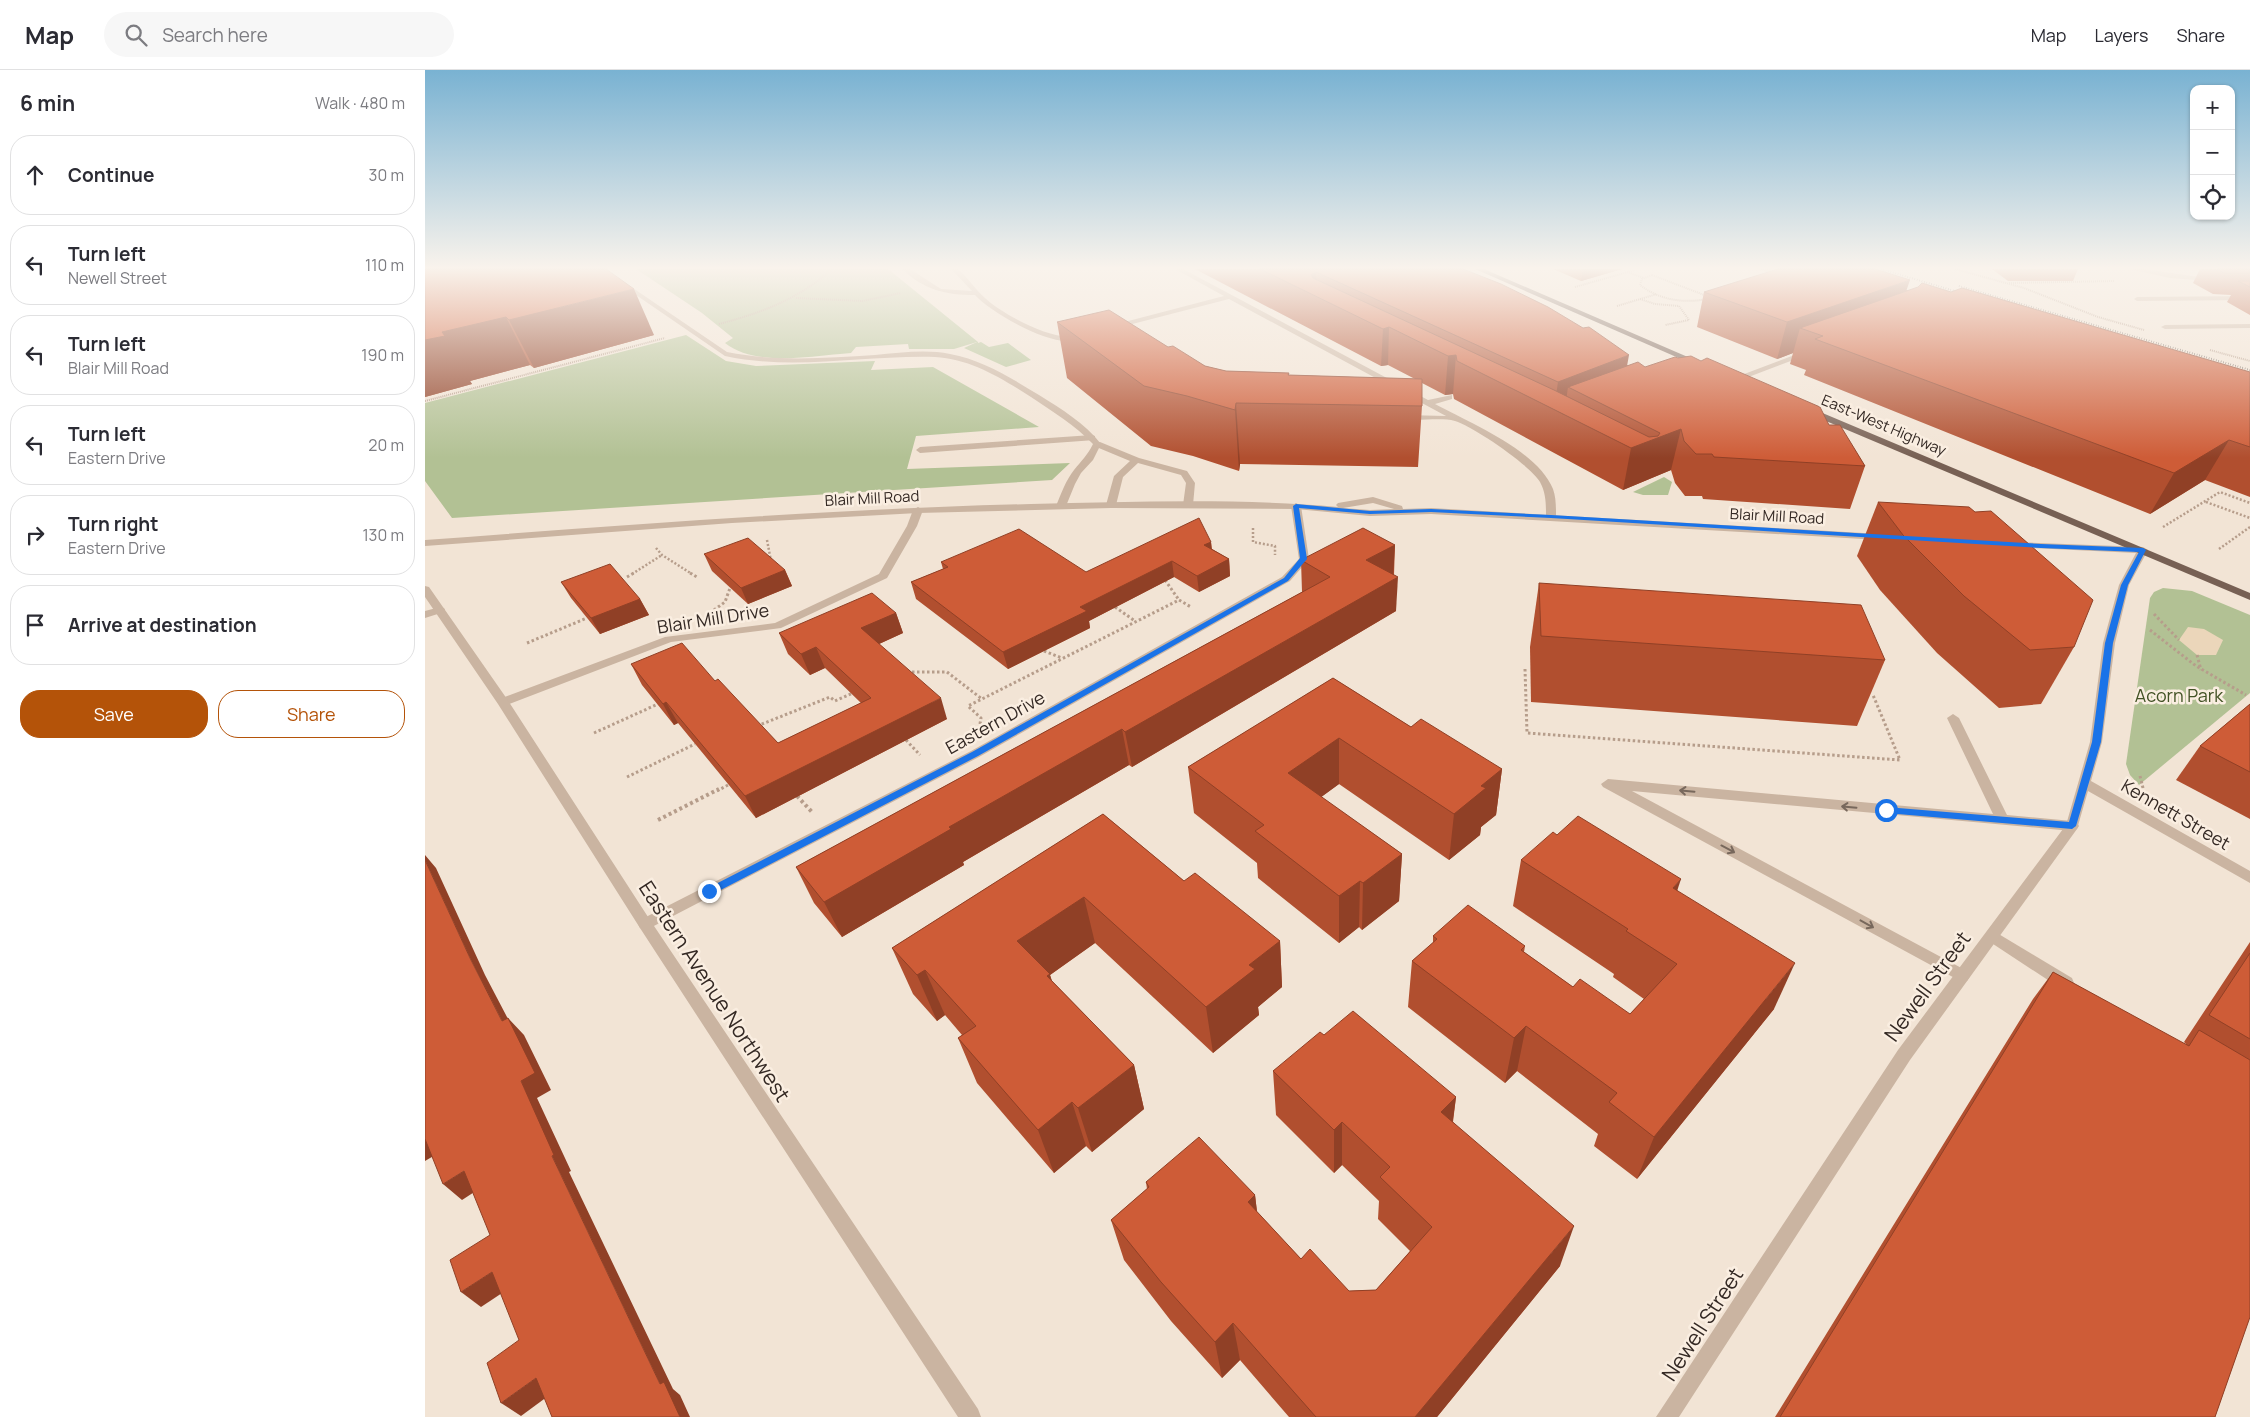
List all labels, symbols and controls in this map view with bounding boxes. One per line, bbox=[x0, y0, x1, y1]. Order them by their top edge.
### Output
search box bbox=[104, 12, 454, 57]
text: Map bbox=[25, 18, 74, 51]
icon: search bbox=[122, 21, 150, 49]
text: Search here bbox=[162, 22, 268, 48]
text: Map bbox=[2031, 23, 2066, 47]
text: Layers bbox=[2094, 23, 2148, 47]
text: Share bbox=[2176, 23, 2225, 47]
map controls bbox=[2190, 85, 2235, 220]
button: + bbox=[2190, 85, 2235, 130]
text: 6 min bbox=[20, 89, 75, 117]
text: Walk · 480 m bbox=[315, 92, 405, 114]
button: − bbox=[2190, 130, 2235, 175]
icon: ahead bbox=[21, 161, 49, 189]
text: Continue bbox=[68, 162, 154, 188]
text: 30 m bbox=[369, 164, 404, 186]
button: locate bbox=[2190, 175, 2235, 220]
text: Turn left bbox=[68, 241, 146, 267]
icon: left bbox=[21, 251, 49, 279]
text: 110 m bbox=[365, 254, 404, 276]
text: Newell Street bbox=[68, 267, 167, 289]
text: Turn left bbox=[68, 331, 146, 357]
icon: left bbox=[21, 341, 49, 369]
text: 190 m bbox=[361, 344, 404, 366]
text: Blair Mill Road bbox=[68, 357, 169, 379]
street label: East-West Highway bbox=[1818, 389, 1950, 461]
text: Turn left bbox=[68, 421, 146, 447]
icon: left bbox=[21, 431, 49, 459]
text: 20 m bbox=[368, 434, 404, 456]
text: Eastern Drive bbox=[68, 447, 166, 469]
street label: Blair Mill Road bbox=[824, 485, 920, 511]
street label: Blair Mill Road bbox=[1729, 503, 1825, 529]
text: Turn right bbox=[68, 511, 158, 537]
icon: right bbox=[21, 521, 49, 549]
text: 130 m bbox=[362, 524, 404, 546]
text: Eastern Drive bbox=[68, 537, 166, 559]
street label: Blair Mill Drive bbox=[655, 597, 771, 639]
icon: arrive bbox=[21, 611, 49, 639]
text: Arrive at destination bbox=[68, 612, 257, 638]
park label: Acorn Park bbox=[2135, 683, 2224, 707]
street label: Eastern Drive bbox=[941, 685, 1049, 759]
button: Save bbox=[20, 690, 208, 738]
button: Share bbox=[218, 690, 405, 738]
street label: Kennett Street bbox=[2117, 773, 2235, 855]
one-way arrow bbox=[1679, 786, 1695, 796]
route start bbox=[1875, 799, 1898, 822]
one-way arrow bbox=[1841, 802, 1857, 811]
one-way arrow bbox=[1720, 844, 1735, 854]
street label: Eastern Avenue Northwest bbox=[633, 875, 797, 1107]
route end bbox=[698, 880, 721, 903]
one-way arrow bbox=[1860, 920, 1874, 930]
street label: Newell Street bbox=[1877, 925, 1977, 1047]
street label: Newell Street bbox=[1655, 1262, 1749, 1386]

